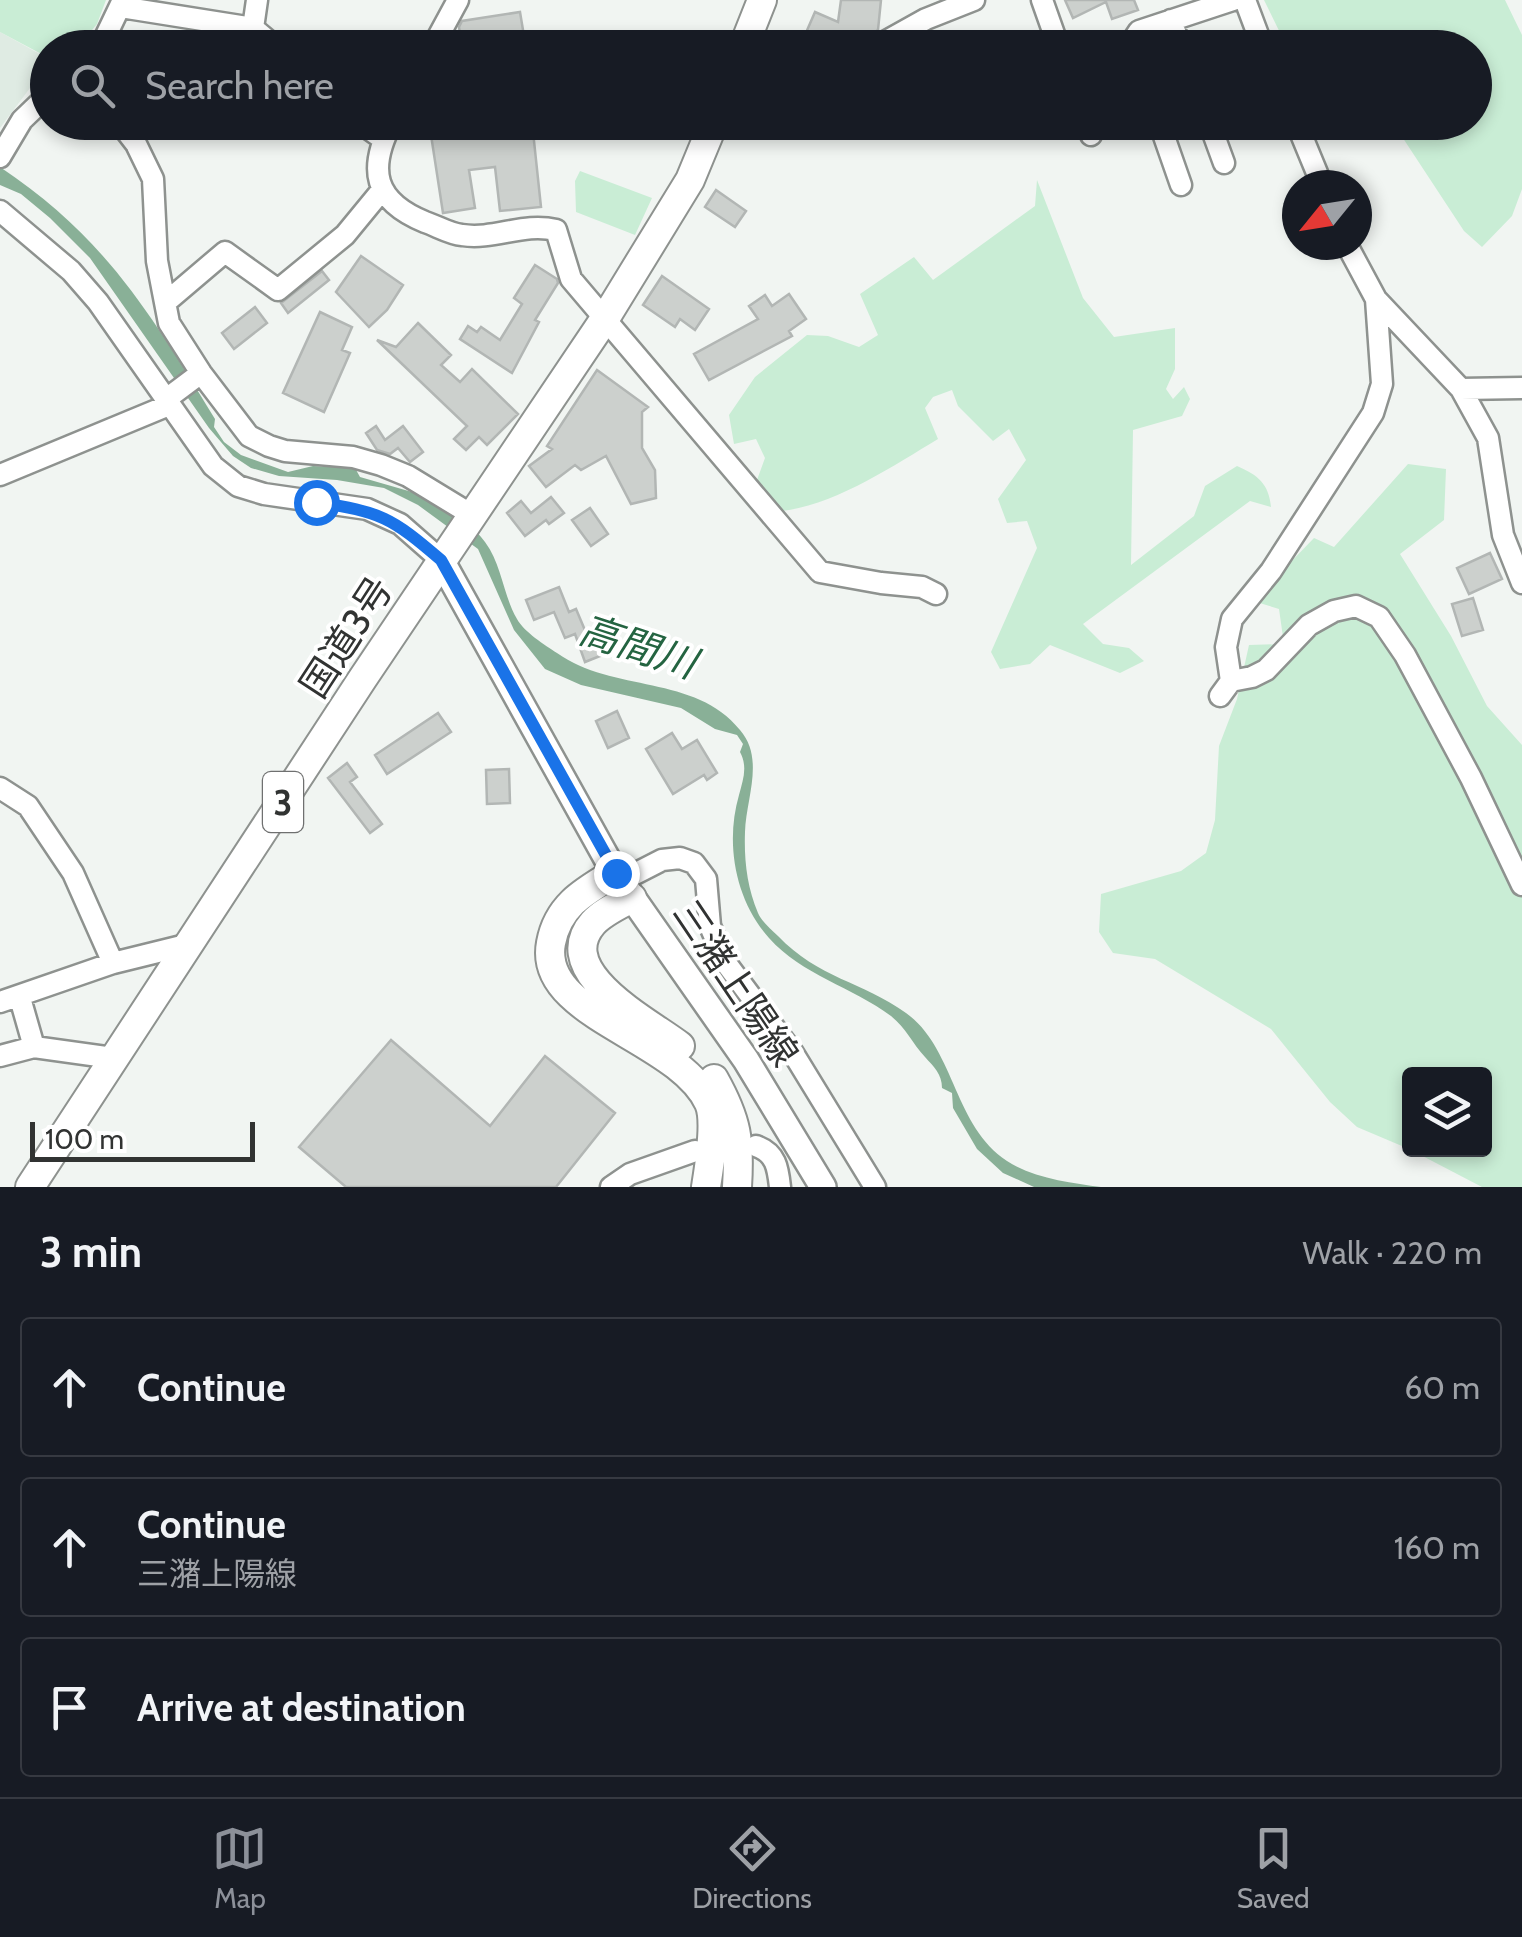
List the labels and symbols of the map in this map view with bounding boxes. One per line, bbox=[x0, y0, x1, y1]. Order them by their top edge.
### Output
north arrow bbox=[1282, 170, 1372, 260]
route start bbox=[294, 480, 340, 526]
street label: 国道3号 bbox=[290, 568, 402, 706]
water label: 高間川 bbox=[573, 604, 706, 689]
road number: 3 bbox=[263, 772, 303, 832]
route end bbox=[594, 851, 640, 897]
street label: 三潴上陽線 bbox=[663, 891, 809, 1075]
scale bar bbox=[30, 1117, 255, 1162]

